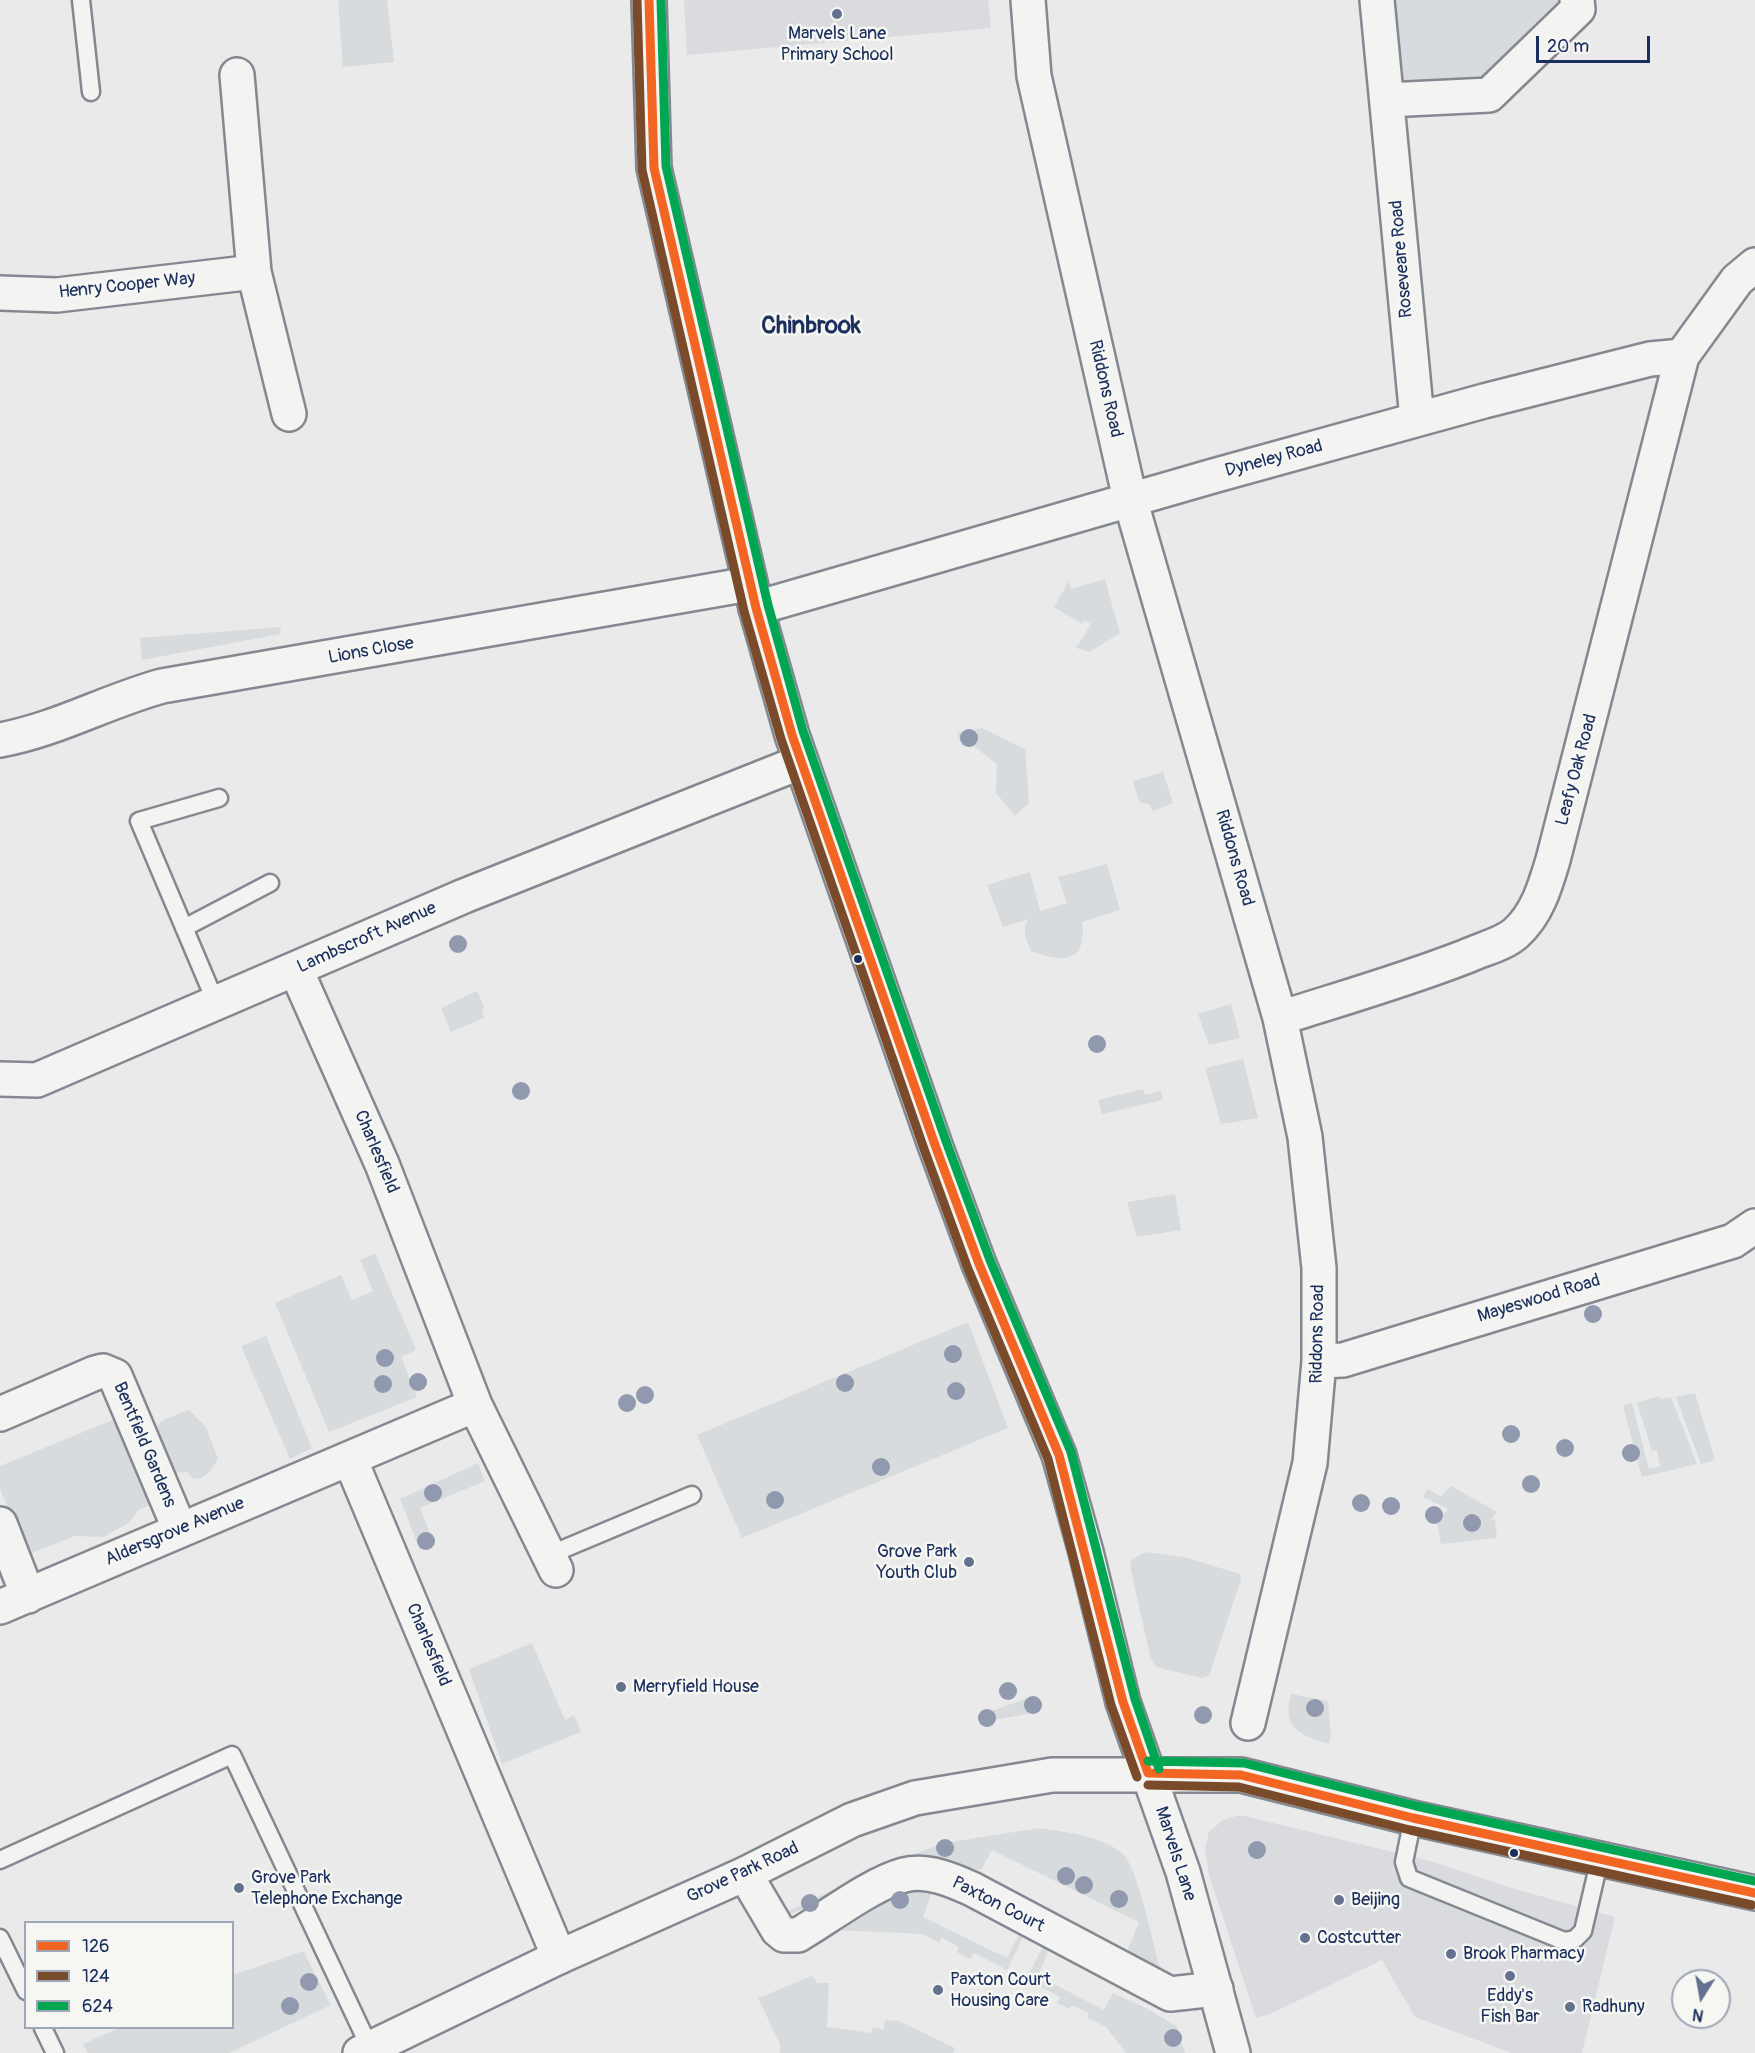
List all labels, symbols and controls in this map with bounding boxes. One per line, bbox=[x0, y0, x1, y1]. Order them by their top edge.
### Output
marker: Marvels Lane Primary School bbox=[830, 7, 844, 21]
place label: Marvels Lane Primary School bbox=[781, 23, 893, 66]
scale bar bbox=[1539, 24, 1653, 62]
text: 20 m bbox=[1547, 35, 1589, 58]
street label: Roseveare Road bbox=[1386, 199, 1418, 319]
street label: Henry Cooper Way bbox=[58, 268, 196, 304]
district label: Chinbrook bbox=[761, 313, 861, 341]
street label: Riddons Road bbox=[1083, 338, 1127, 440]
street label: Dyneley Road bbox=[1223, 436, 1325, 482]
street label: Lions Close bbox=[326, 633, 416, 669]
street label: Leafy Oak Road bbox=[1552, 712, 1602, 828]
street label: Riddons Road bbox=[1210, 807, 1258, 909]
street label: Lambscroft Avenue bbox=[294, 898, 440, 978]
unlabelled marker bbox=[852, 953, 864, 965]
street label: Charlesfield bbox=[349, 1107, 403, 1197]
street label: Mayeswood Road bbox=[1475, 1270, 1603, 1328]
street label: Riddons Road bbox=[1306, 1284, 1330, 1384]
street label: Bentfield Gardens bbox=[108, 1379, 180, 1511]
street label: Aldersgrove Avenue bbox=[102, 1493, 248, 1571]
place label: Grove Park Youth Club bbox=[877, 1541, 957, 1584]
marker: Grove Park Youth Club bbox=[962, 1555, 976, 1569]
street label: Charlesfield bbox=[401, 1600, 455, 1690]
place label: Merryfield House bbox=[633, 1676, 759, 1698]
marker: Merryfield House bbox=[614, 1680, 628, 1694]
street label: Marvels Lane bbox=[1150, 1804, 1200, 1904]
street label: Grove Park Road bbox=[683, 1838, 803, 1908]
unlabelled marker bbox=[1508, 1847, 1520, 1859]
place label: Grove Park Telephone Exchange bbox=[251, 1867, 402, 1910]
street label: Paxton Court bbox=[948, 1872, 1048, 1938]
marker: Grove Park Telephone Exchange bbox=[232, 1881, 246, 1895]
place label: Beijing bbox=[1351, 1889, 1400, 1911]
marker: Beijing bbox=[1332, 1893, 1346, 1907]
legend bbox=[24, 1921, 234, 2029]
place label: Costcutter bbox=[1317, 1927, 1401, 1949]
marker: Costcutter bbox=[1298, 1931, 1312, 1945]
text: 126 bbox=[82, 1935, 110, 1958]
place label: Brook Pharmacy bbox=[1463, 1943, 1584, 1965]
marker: Brook Pharmacy bbox=[1444, 1947, 1458, 1961]
text: 124 bbox=[82, 1965, 110, 1988]
place label: Paxton Court Housing Care bbox=[950, 1969, 1051, 2012]
marker: Eddy's Fish Bar bbox=[1503, 1969, 1517, 1983]
north arrow bbox=[1671, 1969, 1731, 2029]
marker: Paxton Court Housing Care bbox=[931, 1983, 945, 1997]
place label: Eddy's Fish Bar bbox=[1480, 1985, 1540, 2028]
text: 624 bbox=[82, 1995, 113, 2018]
place label: Radhuny bbox=[1582, 1996, 1645, 2018]
marker: Radhuny bbox=[1563, 2000, 1577, 2014]
text: N bbox=[1691, 2004, 1705, 2026]

